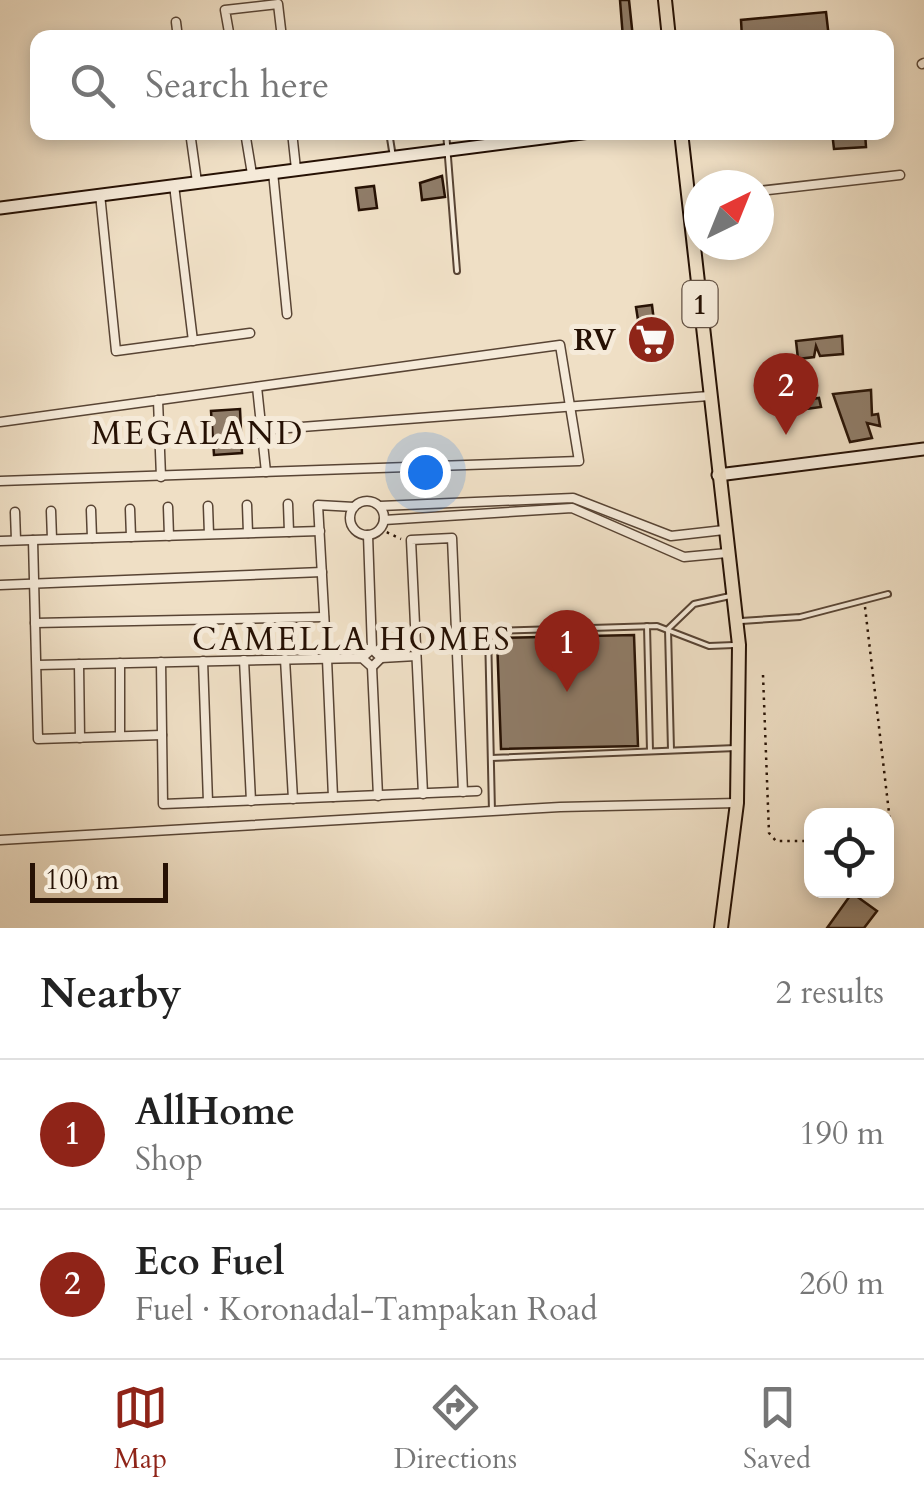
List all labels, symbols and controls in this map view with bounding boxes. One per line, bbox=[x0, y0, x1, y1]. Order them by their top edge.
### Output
search box bbox=[30, 30, 894, 140]
icon: search bbox=[65, 58, 120, 113]
text: Search here bbox=[145, 59, 329, 111]
north arrow bbox=[684, 170, 774, 260]
road number: 1 bbox=[682, 281, 718, 327]
supermarket icon: RV bbox=[625, 314, 677, 366]
place label: RV bbox=[574, 320, 617, 361]
pin: 2 bbox=[754, 352, 818, 435]
district label: MEGALAND bbox=[91, 412, 305, 456]
your location bbox=[400, 447, 451, 498]
pin: 1 bbox=[534, 610, 600, 692]
district label: CAMELLA HOMES bbox=[192, 618, 512, 662]
map controls bbox=[804, 808, 894, 898]
button: locate bbox=[804, 808, 894, 898]
scale bar bbox=[30, 858, 168, 903]
text: 100 m bbox=[45, 861, 119, 899]
text: Nearby bbox=[40, 965, 182, 1022]
text: 2 results bbox=[776, 971, 884, 1015]
text: AllHome bbox=[135, 1086, 295, 1138]
text: 1 bbox=[64, 1112, 81, 1156]
text: 190 m bbox=[799, 1112, 884, 1156]
text: Shop bbox=[135, 1138, 203, 1182]
text: Eco Fuel bbox=[135, 1236, 285, 1288]
text: 2 bbox=[64, 1262, 81, 1306]
text: 260 m bbox=[799, 1262, 884, 1306]
text: Fuel · Koronadal-Tampakan Road bbox=[135, 1288, 597, 1332]
tab: Map bbox=[113, 1380, 168, 1478]
tab: Directions bbox=[394, 1380, 517, 1478]
tab: Saved bbox=[743, 1380, 811, 1478]

